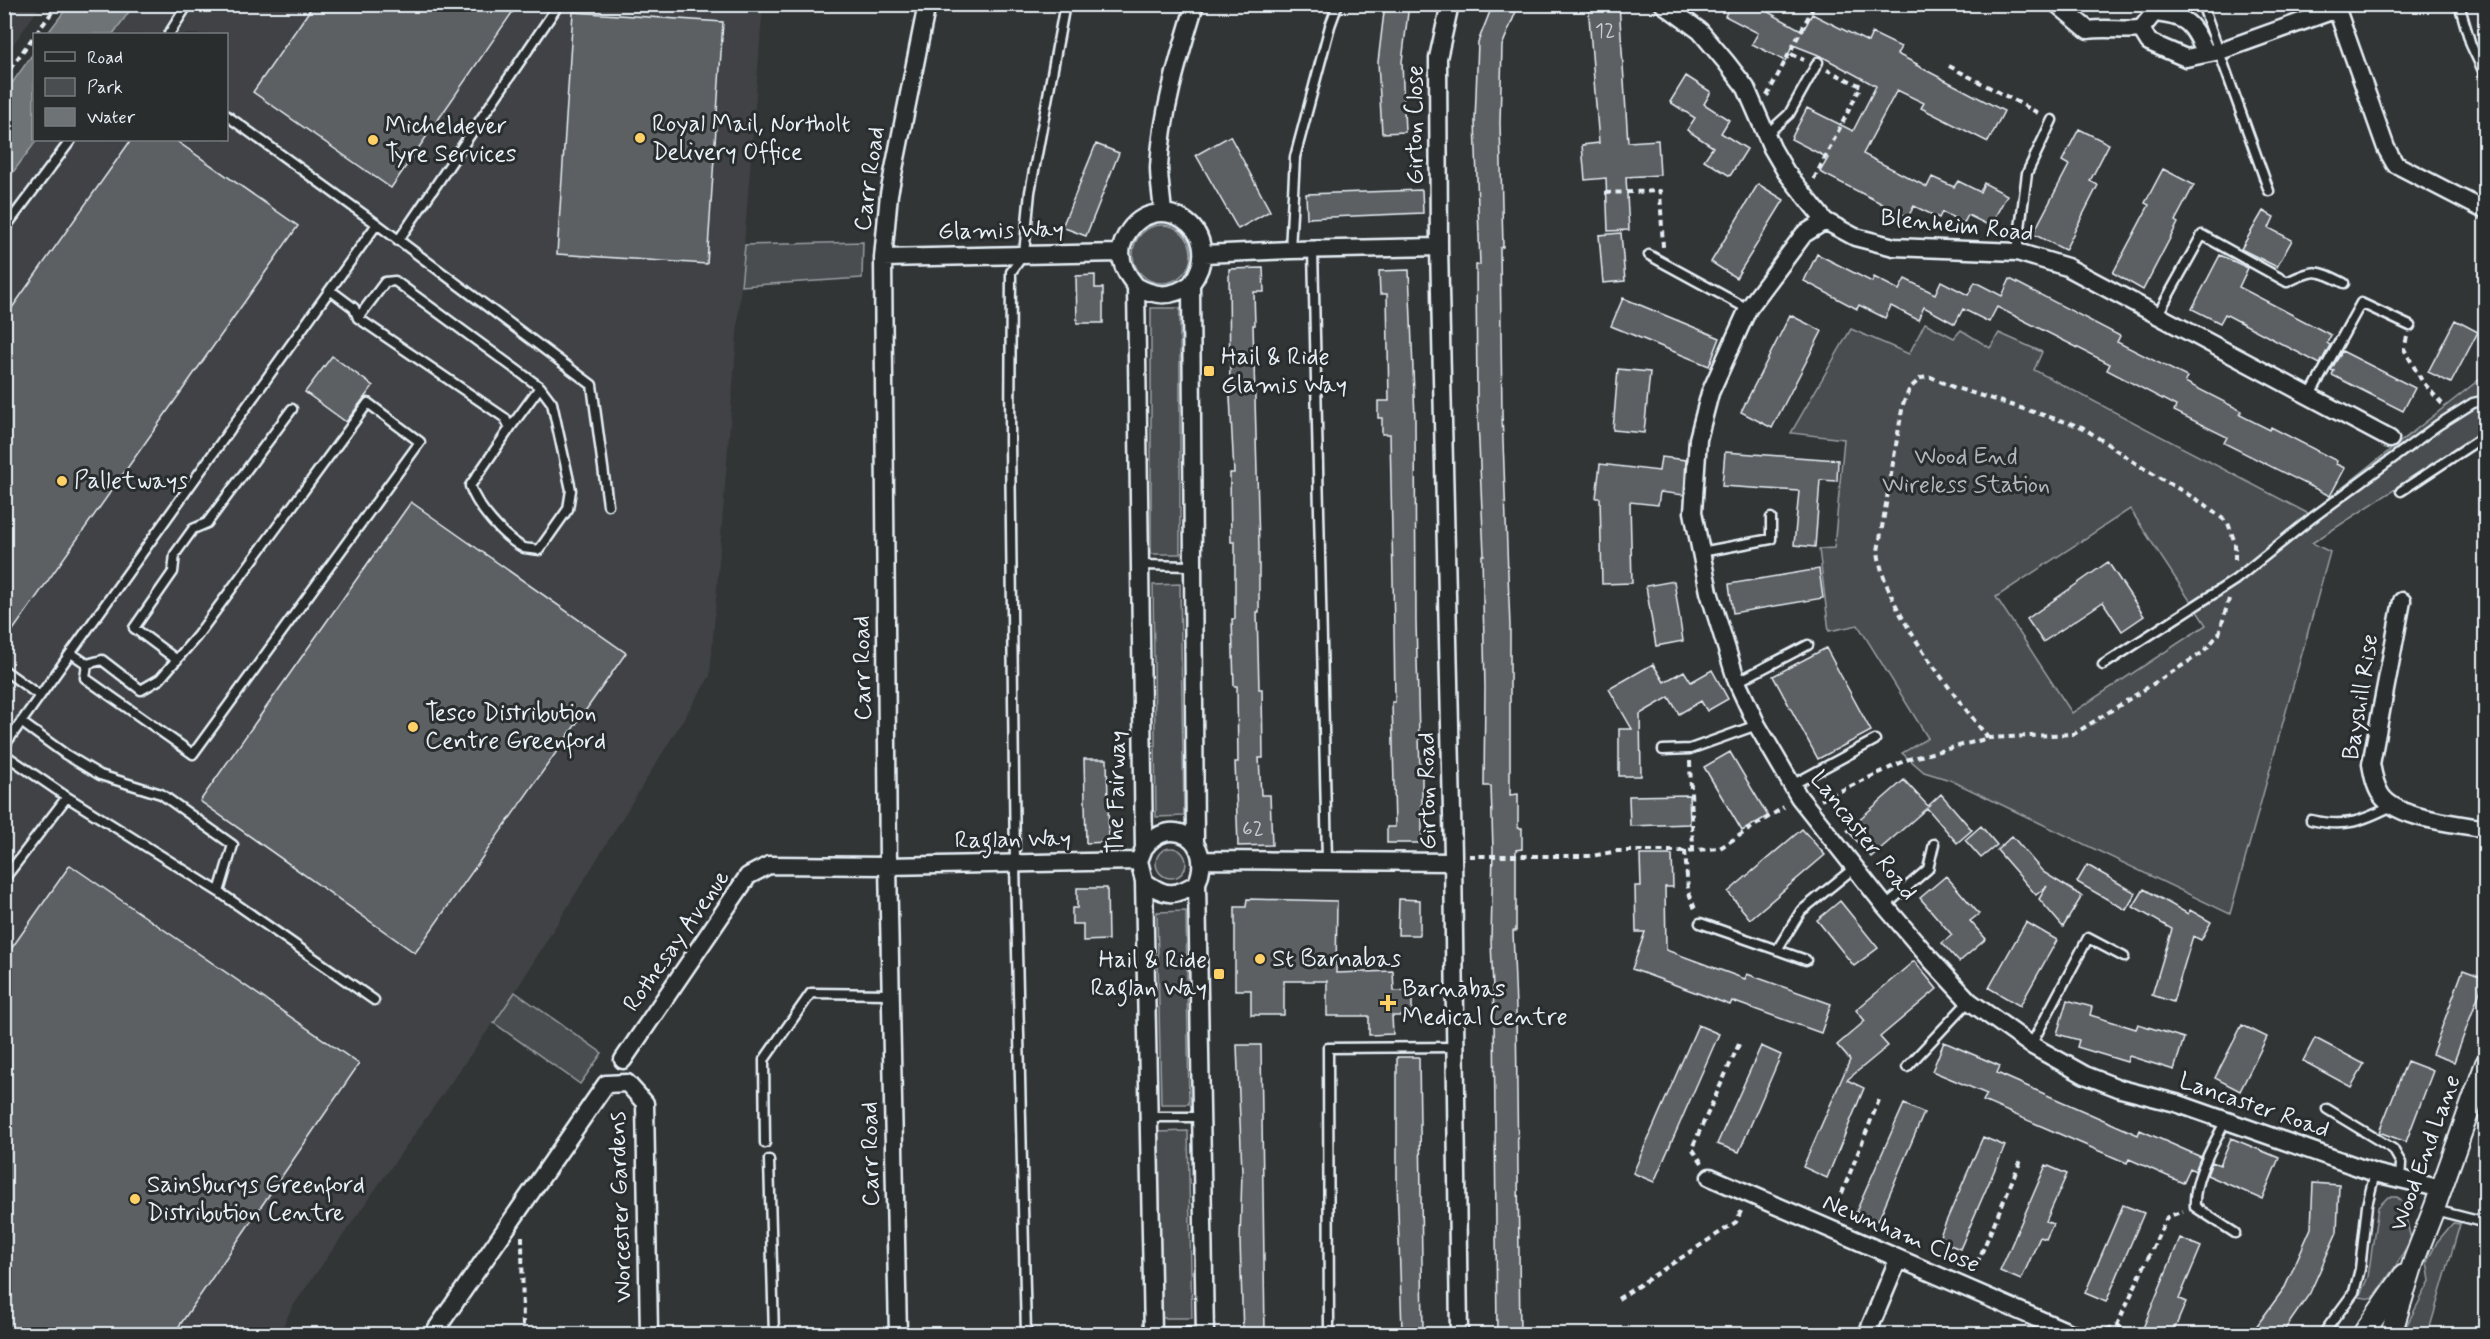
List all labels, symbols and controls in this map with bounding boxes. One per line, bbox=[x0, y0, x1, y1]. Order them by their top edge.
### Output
house number: 12 bbox=[1595, 17, 1615, 45]
legend bbox=[33, 33, 228, 141]
text: Road bbox=[87, 46, 123, 70]
street label: Girton Close bbox=[1400, 65, 1431, 185]
text: Park bbox=[87, 76, 123, 100]
text: Water bbox=[87, 106, 136, 130]
place label: Royal Mail, Northolt Delivery Office bbox=[652, 109, 850, 168]
place label: Micheldever Tyre Services bbox=[385, 111, 517, 170]
street label: Carr Road bbox=[847, 125, 893, 233]
marker: Royal Mail, Northolt Delivery Office bbox=[633, 131, 647, 145]
marker: Micheldever Tyre Services bbox=[366, 133, 380, 147]
street label: Blenheim Road bbox=[1879, 203, 2035, 249]
street label: Glamis Way bbox=[938, 214, 1064, 248]
place label: Hail & Ride Glamis Way bbox=[1221, 342, 1347, 401]
marker: Hail & Ride Glamis Way bbox=[1202, 364, 1216, 378]
park label: Wood End Wireless Station bbox=[1882, 442, 2050, 501]
place label: Palletways bbox=[74, 466, 188, 497]
marker: Palletways bbox=[55, 474, 69, 488]
street label: Carr Road bbox=[847, 615, 879, 721]
street label: Bayshill Rise bbox=[2336, 632, 2386, 762]
place label: Tesco Distribution Centre Greenford bbox=[425, 698, 606, 759]
marker: Tesco Distribution Centre Greenford bbox=[406, 720, 420, 734]
street label: The Fairway bbox=[1100, 730, 1134, 854]
street label: Girton Road bbox=[1411, 732, 1445, 850]
street label: Lancaster Road bbox=[1802, 765, 1924, 907]
house number: 62 bbox=[1242, 815, 1264, 843]
street label: Raglan Way bbox=[954, 823, 1072, 860]
street label: Rothesay Avenue bbox=[617, 864, 737, 1018]
place label: St Barnabas bbox=[1272, 944, 1401, 975]
place label: Hail & Ride Raglan Way bbox=[1091, 945, 1207, 1007]
marker: St Barnabas bbox=[1253, 952, 1267, 966]
marker: Hail & Ride Raglan Way bbox=[1212, 967, 1226, 981]
place label: Barnabas Medical Centre bbox=[1402, 974, 1568, 1033]
marker: Barnabas Medical Centre bbox=[1379, 994, 1397, 1012]
street label: Lancaster Road bbox=[2175, 1066, 2333, 1146]
street label: Wood End Lane bbox=[2383, 1071, 2469, 1235]
street label: Carr Road bbox=[855, 1101, 887, 1207]
street label: Worcester Gardens bbox=[602, 1111, 640, 1303]
place label: Sainsburys Greenford Distribution Centre bbox=[147, 1170, 365, 1229]
street label: Newnham Close bbox=[1818, 1187, 1984, 1281]
marker: Sainsburys Greenford Distribution Centre bbox=[128, 1192, 142, 1206]

